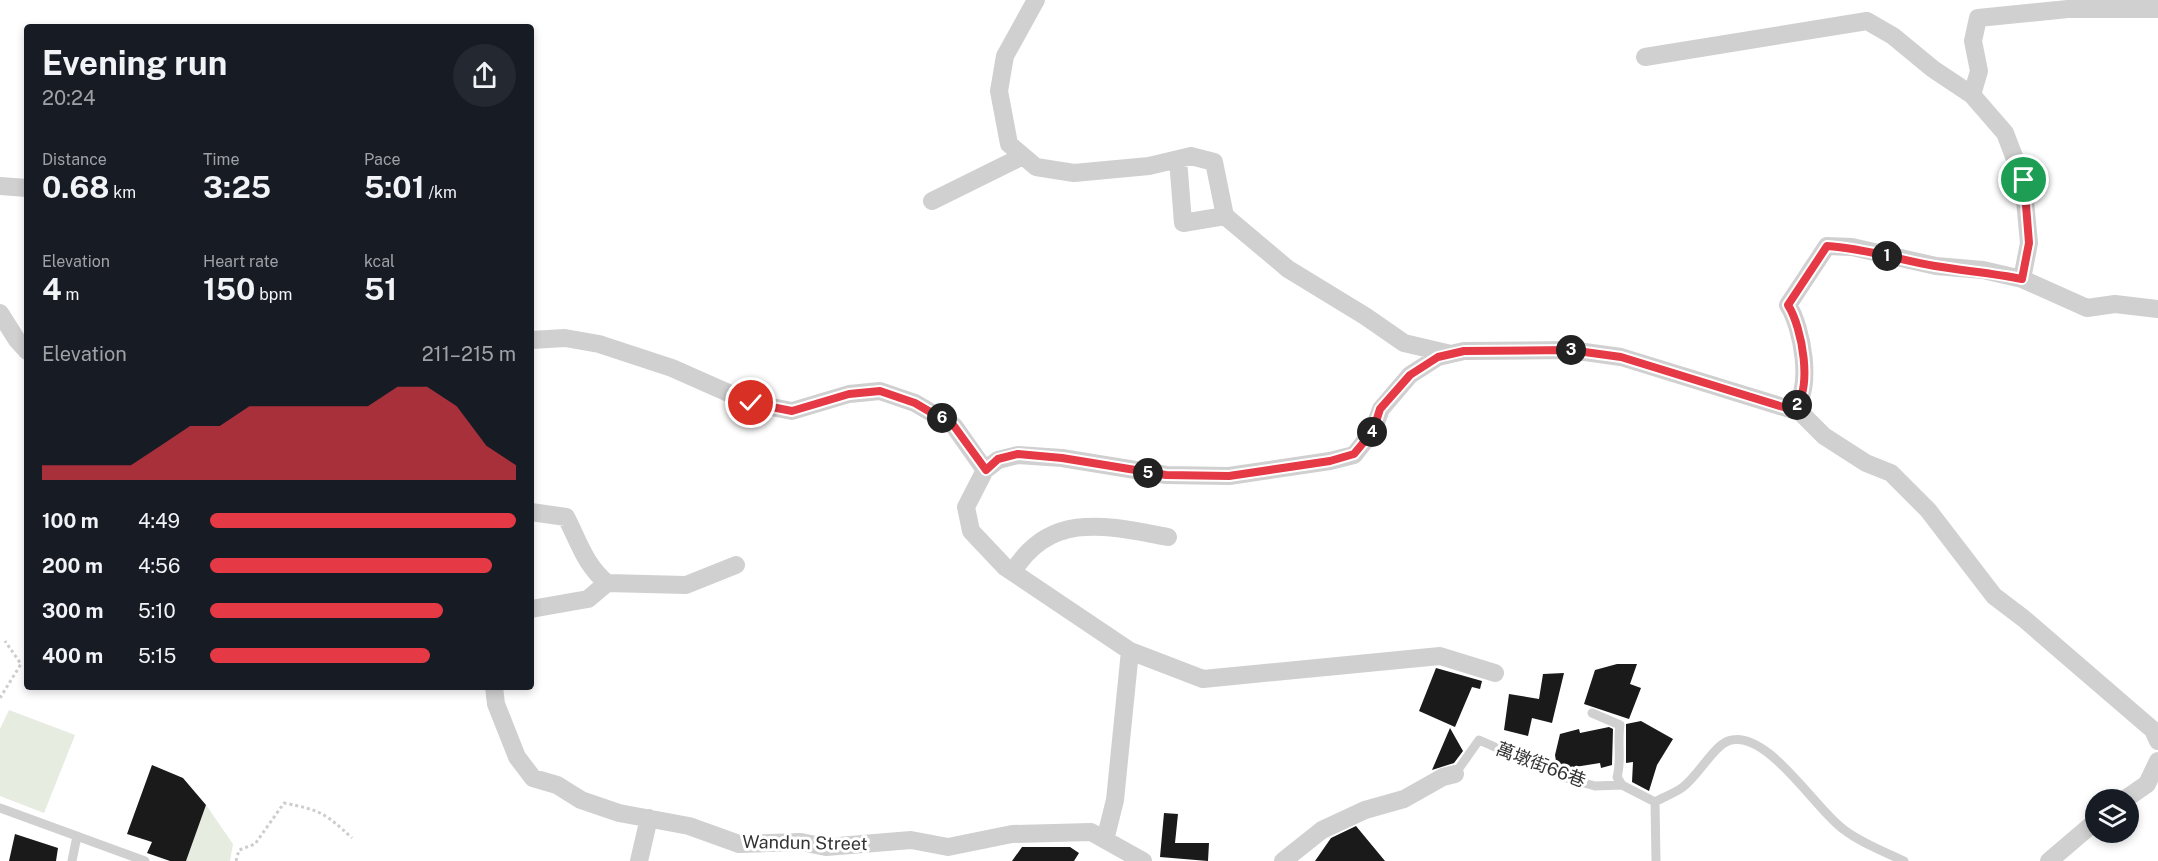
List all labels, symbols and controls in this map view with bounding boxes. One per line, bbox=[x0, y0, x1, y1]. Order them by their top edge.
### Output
text: Evening run bbox=[42, 44, 227, 82]
button: share bbox=[453, 44, 516, 107]
text: 20:24 bbox=[42, 86, 96, 110]
text: Distance bbox=[42, 150, 107, 169]
text: Time bbox=[203, 150, 239, 169]
text: Pace bbox=[364, 150, 401, 169]
pin bbox=[1998, 154, 2049, 205]
icon: arrive bbox=[2007, 163, 2040, 196]
text: 0.68 bbox=[42, 169, 109, 205]
text: 3:25 bbox=[203, 169, 271, 205]
text: 5:01 bbox=[364, 169, 425, 205]
text: km bbox=[109, 183, 136, 202]
text: /km bbox=[425, 183, 457, 202]
pin: 1 bbox=[1872, 241, 1902, 271]
text: 1 bbox=[1884, 246, 1890, 265]
text: Elevation bbox=[42, 252, 110, 271]
text: Heart rate bbox=[203, 252, 279, 271]
text: kcal bbox=[364, 252, 395, 271]
text: 4 bbox=[42, 271, 62, 307]
text: 150 bbox=[203, 271, 255, 307]
text: 51 bbox=[364, 271, 397, 307]
text: m bbox=[62, 285, 79, 304]
text: bpm bbox=[255, 285, 292, 304]
pin: 3 bbox=[1556, 335, 1586, 365]
text: 3 bbox=[1566, 340, 1576, 359]
text: Elevation bbox=[42, 342, 127, 366]
text: 211–215 m bbox=[422, 342, 516, 366]
pin bbox=[725, 377, 776, 428]
icon: check bbox=[734, 386, 767, 419]
pin: 2 bbox=[1782, 390, 1812, 420]
text: 2 bbox=[1792, 395, 1802, 414]
pin: 6 bbox=[927, 403, 957, 433]
text: 6 bbox=[937, 408, 947, 427]
pin: 4 bbox=[1357, 417, 1387, 447]
text: 4 bbox=[1367, 422, 1377, 441]
pin: 5 bbox=[1133, 458, 1163, 488]
text: 5 bbox=[1143, 463, 1153, 482]
text: 100 m bbox=[42, 509, 99, 533]
text: 4:49 bbox=[138, 509, 180, 533]
text: 200 m bbox=[42, 554, 103, 578]
text: 4:56 bbox=[138, 554, 180, 578]
text: 300 m bbox=[42, 599, 103, 623]
text: 5:10 bbox=[138, 599, 176, 623]
text: 400 m bbox=[42, 644, 103, 668]
text: 5:15 bbox=[138, 644, 176, 668]
street label: 萬墩街66巷 bbox=[1493, 738, 1589, 791]
map controls bbox=[2085, 789, 2139, 843]
button: layers bbox=[2085, 789, 2139, 843]
street label: Wandun Street bbox=[742, 831, 868, 854]

